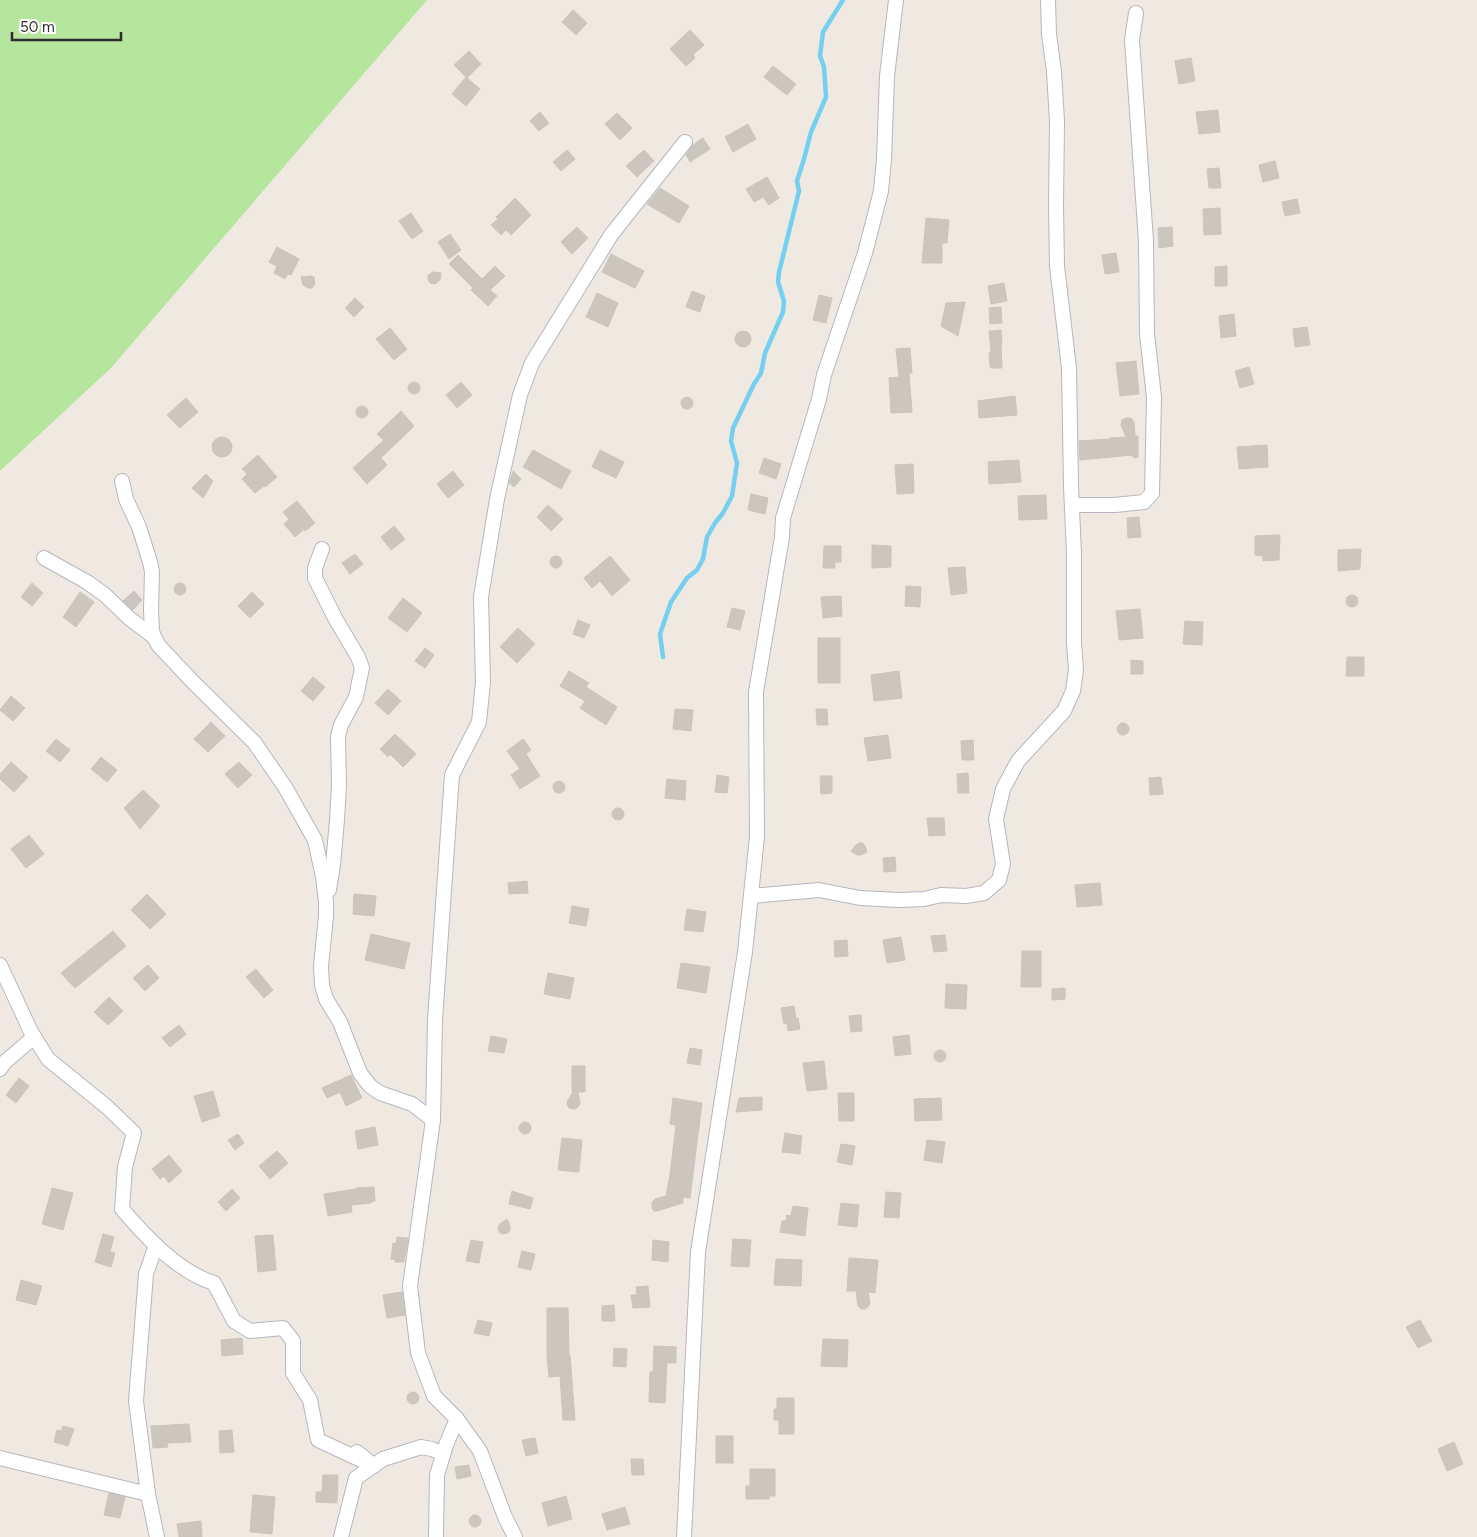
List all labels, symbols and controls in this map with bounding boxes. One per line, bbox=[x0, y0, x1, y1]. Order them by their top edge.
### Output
scale bar bbox=[12, 10, 121, 42]
text: 50 m bbox=[20, 18, 55, 36]

